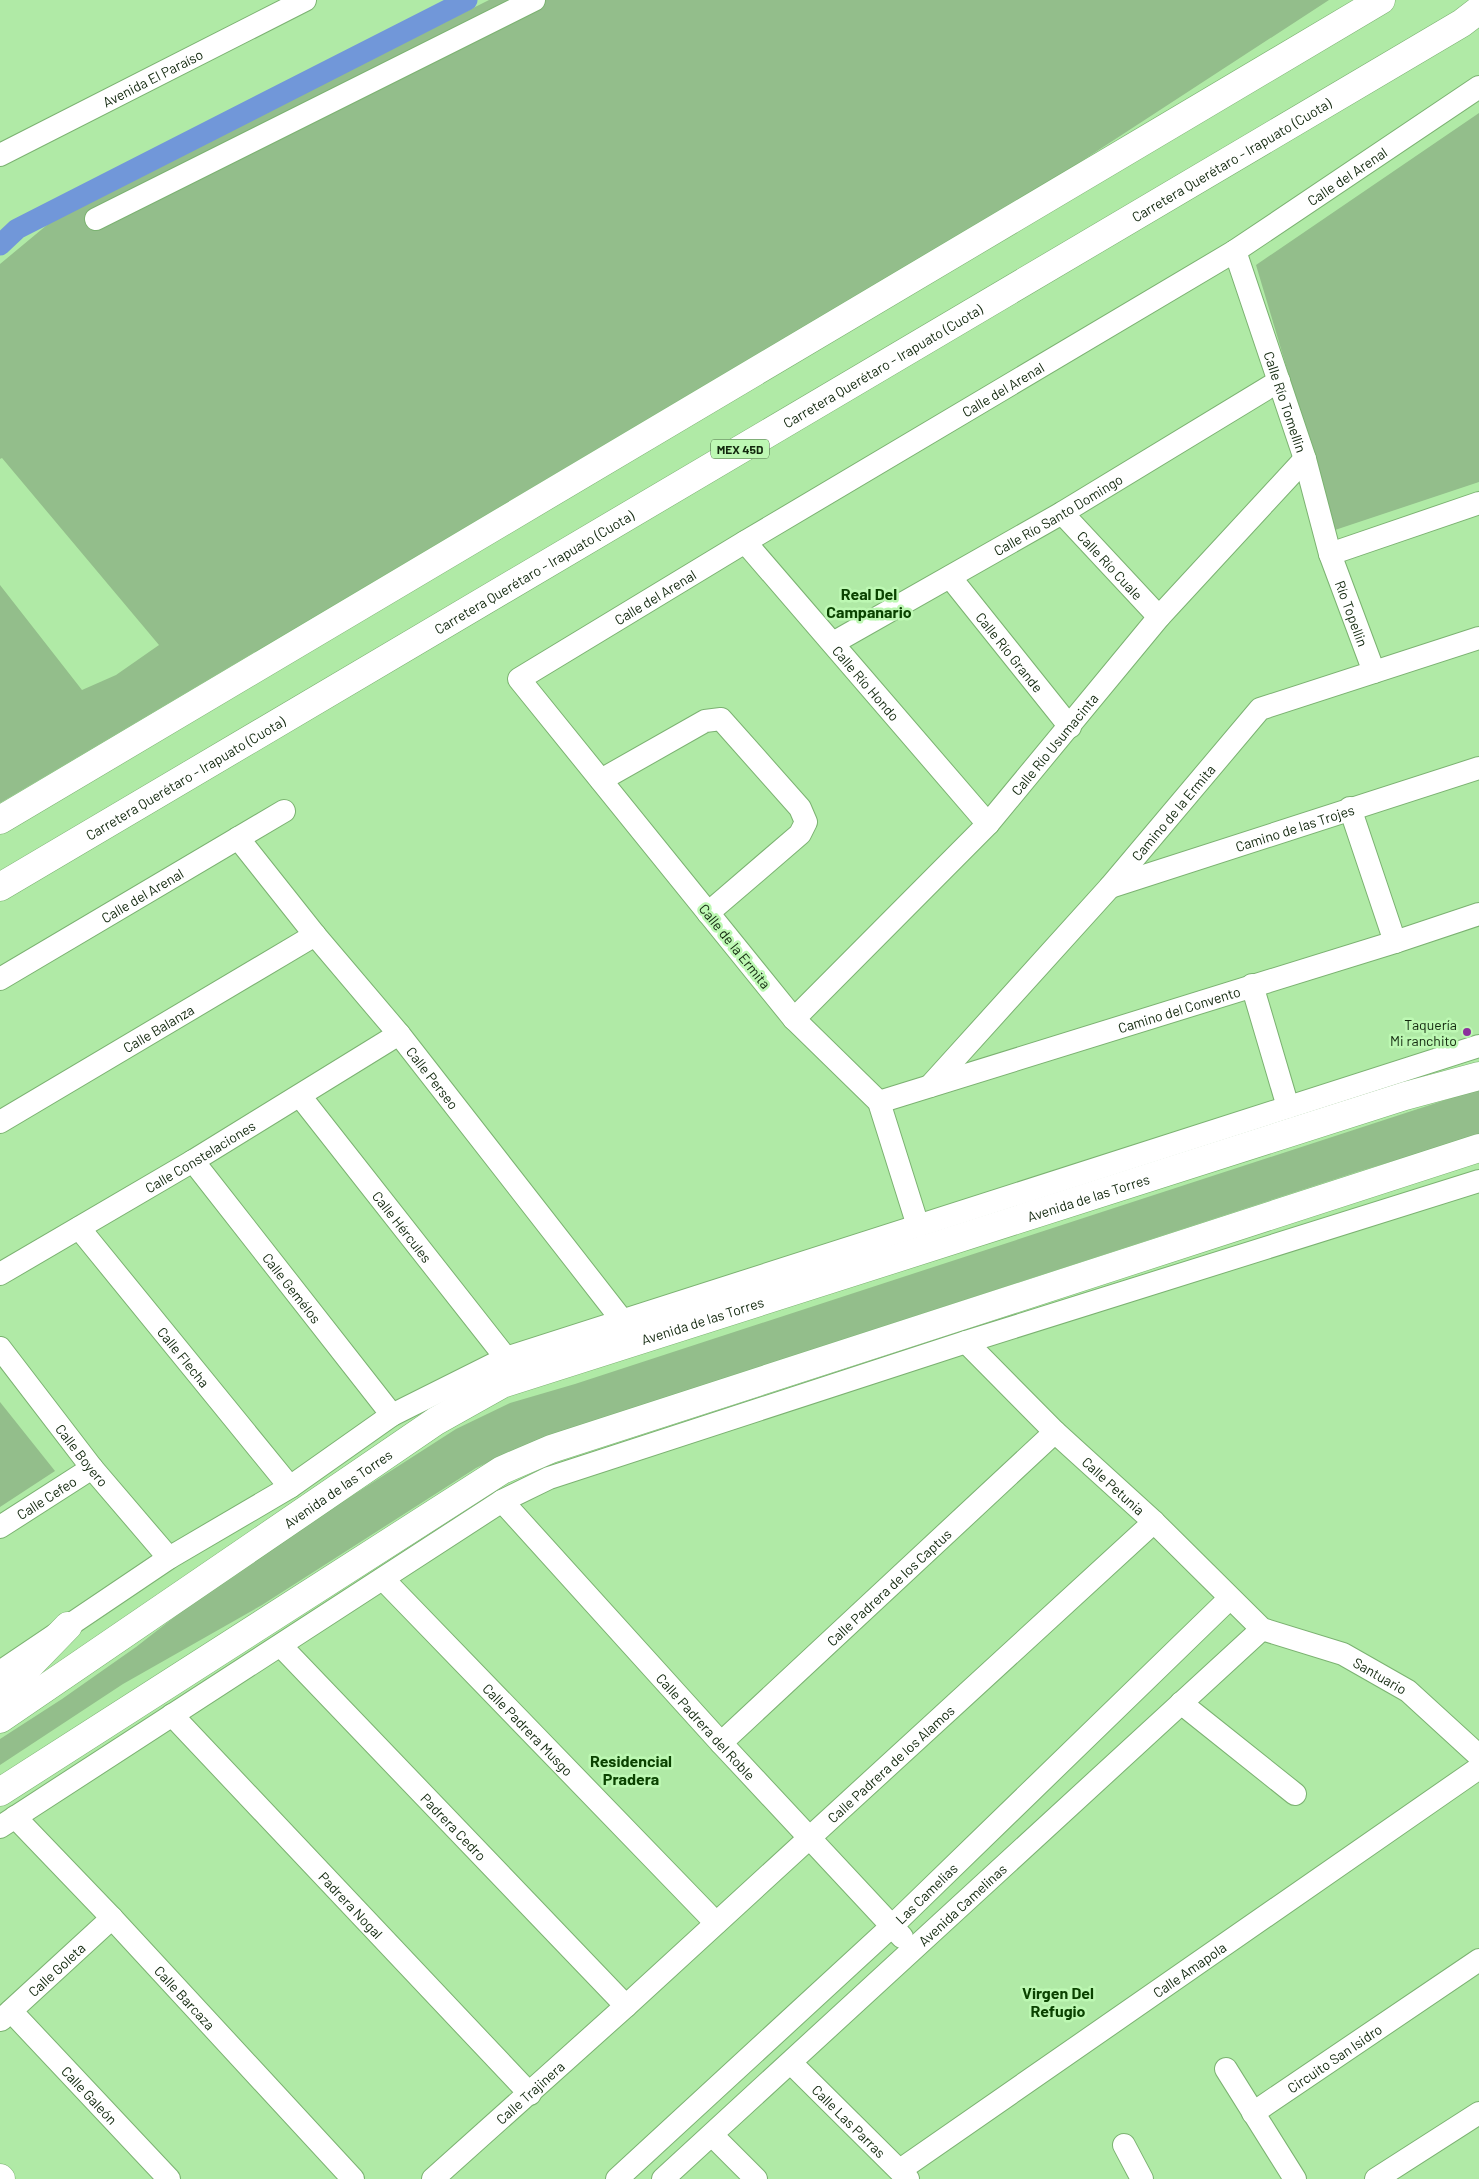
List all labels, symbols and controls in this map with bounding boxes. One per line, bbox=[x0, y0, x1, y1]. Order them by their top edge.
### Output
street label: Avenida El Paraíso bbox=[99, 45, 205, 110]
street label: Carretera Querétaro - Irapuato (Cuota) bbox=[1128, 94, 1334, 225]
street label: Calle del Arenal bbox=[1304, 143, 1390, 209]
street label: Carretera Querétaro - Irapuato (Cuota) bbox=[780, 300, 986, 431]
street label: Calle Río Tomellin bbox=[1261, 349, 1311, 454]
street label: Calle del Arenal bbox=[959, 358, 1047, 420]
road number: MEX 45D bbox=[711, 439, 769, 458]
street label: Calle Río Santo Domingo bbox=[990, 470, 1125, 559]
street label: Carretera Querétaro - Irapuato (Cuota) bbox=[431, 506, 637, 637]
street label: Calle Río Cuale bbox=[1074, 527, 1147, 603]
street label: Calle del Arenal bbox=[611, 565, 699, 628]
street label: Río Topellin bbox=[1332, 578, 1372, 649]
district label: Real Del Campanario bbox=[826, 584, 912, 621]
street label: Calle Río Grande bbox=[973, 609, 1047, 695]
street label: Calle Río Hondo bbox=[829, 642, 903, 724]
street label: Calle Río Usumacinta bbox=[1007, 689, 1101, 798]
street label: Carretera Querétaro - Irapuato (Cuota) bbox=[82, 712, 288, 843]
street label: Camino de la Ermita bbox=[1127, 761, 1218, 864]
street label: Camino de las Trojes bbox=[1233, 800, 1356, 855]
street label: Calle del Arenal bbox=[98, 864, 186, 926]
street label: Calle de la Ermita bbox=[696, 900, 774, 992]
street label: Camino del Convento bbox=[1116, 982, 1242, 1036]
street label: Calle Balanza bbox=[120, 1000, 197, 1056]
place label: Taquería Mi ranchito bbox=[1390, 1016, 1457, 1049]
marker: Taquería Mi ranchito bbox=[1461, 1026, 1473, 1038]
street label: Calle Perseo bbox=[403, 1043, 463, 1112]
street label: Calle Constelaciones bbox=[142, 1116, 258, 1196]
street label: Avenida de las Torres bbox=[1025, 1170, 1152, 1225]
street label: Calle Hércules bbox=[369, 1187, 436, 1266]
street label: Calle Gemélos bbox=[259, 1249, 325, 1327]
street label: Avenida de las Torres bbox=[639, 1293, 766, 1348]
street label: Calle Flecha bbox=[154, 1323, 213, 1390]
street label: Calle Boyero bbox=[53, 1420, 112, 1490]
street label: Avenida de las Torres bbox=[280, 1445, 395, 1531]
street label: Calle Petunia bbox=[1079, 1453, 1149, 1518]
street label: Calle Cefeo bbox=[13, 1472, 79, 1523]
street label: Calle Padrera de los Captus bbox=[823, 1525, 955, 1649]
street label: Santuario bbox=[1350, 1653, 1410, 1697]
street label: Calle Padrera del Roble bbox=[653, 1669, 759, 1783]
street label: Calle Padrera Musgo bbox=[480, 1679, 577, 1779]
street label: Calle Padrera de los Alamos bbox=[824, 1701, 958, 1826]
district label: Residencial Pradera bbox=[590, 1751, 672, 1788]
street label: Padrera Cedro bbox=[418, 1789, 490, 1864]
street label: Las Camelias bbox=[891, 1859, 961, 1927]
street label: Avenida Camelinas bbox=[915, 1860, 1010, 1949]
street label: Padrera Nogal bbox=[316, 1868, 387, 1942]
street label: Calle Amapola bbox=[1149, 1938, 1229, 2001]
street label: Calle Goleta bbox=[24, 1939, 88, 2000]
street label: Calle Barcaza bbox=[152, 1962, 219, 2033]
district label: Virgen Del Refugio bbox=[1022, 1983, 1094, 2020]
street label: Circuito San Isidro bbox=[1284, 2020, 1385, 2096]
street label: Calle Trajinera bbox=[492, 2057, 567, 2127]
street label: Calle Galeón bbox=[58, 2062, 121, 2127]
street label: Calle Las Parras bbox=[809, 2081, 890, 2161]

